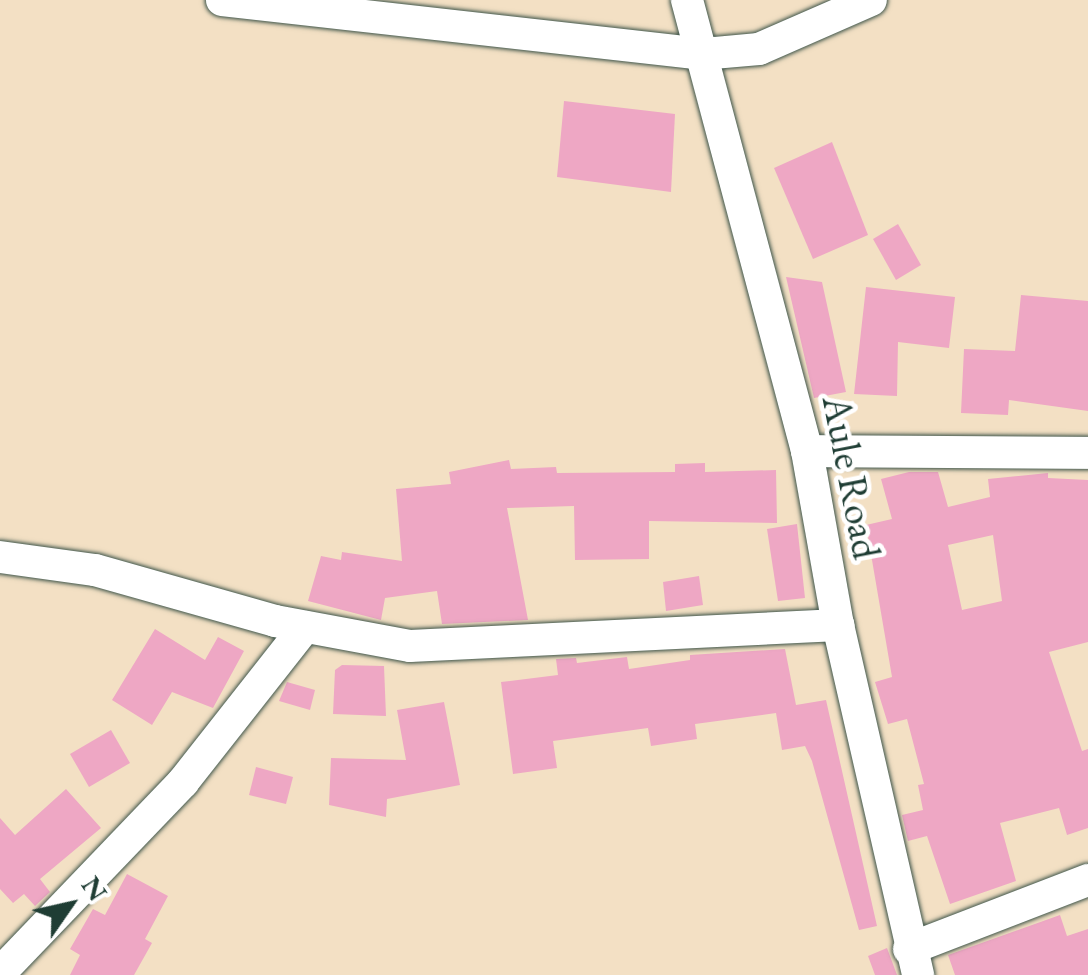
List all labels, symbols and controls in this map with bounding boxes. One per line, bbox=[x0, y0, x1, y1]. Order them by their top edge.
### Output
street label: Aule Road bbox=[813, 391, 891, 563]
north arrow bbox=[20, 855, 120, 955]
text: N bbox=[74, 869, 116, 908]

